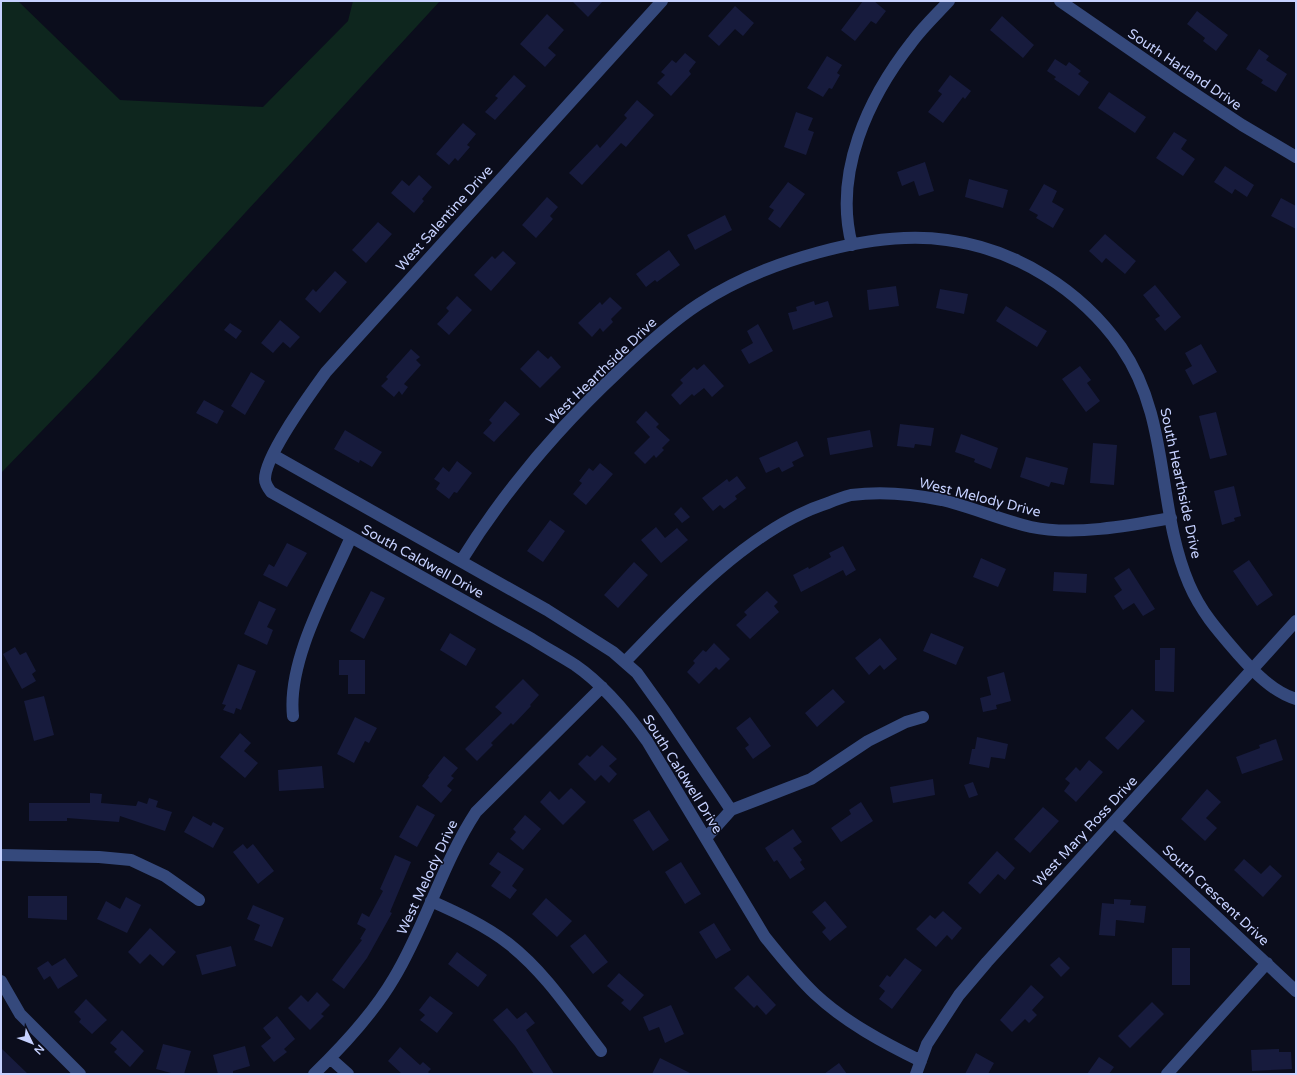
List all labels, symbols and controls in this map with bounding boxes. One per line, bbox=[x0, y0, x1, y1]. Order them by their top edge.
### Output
street label: South Harland Drive bbox=[1124, 25, 1245, 114]
street label: West Salentine Drive bbox=[392, 162, 496, 275]
street label: West Hearthside Drive bbox=[542, 314, 660, 429]
street label: South Hearthside Drive bbox=[1156, 406, 1205, 560]
street label: West Melody Drive bbox=[917, 474, 1043, 521]
street label: South Caldwell Drive bbox=[359, 521, 487, 602]
street label: South Caldwell Drive bbox=[639, 712, 726, 837]
street label: West Mary Ross Drive bbox=[1030, 772, 1141, 890]
street label: West Melody Drive bbox=[393, 817, 462, 937]
street label: South Crescent Drive bbox=[1159, 841, 1273, 949]
north arrow bbox=[12, 1023, 52, 1063]
text: N bbox=[31, 1042, 47, 1057]

